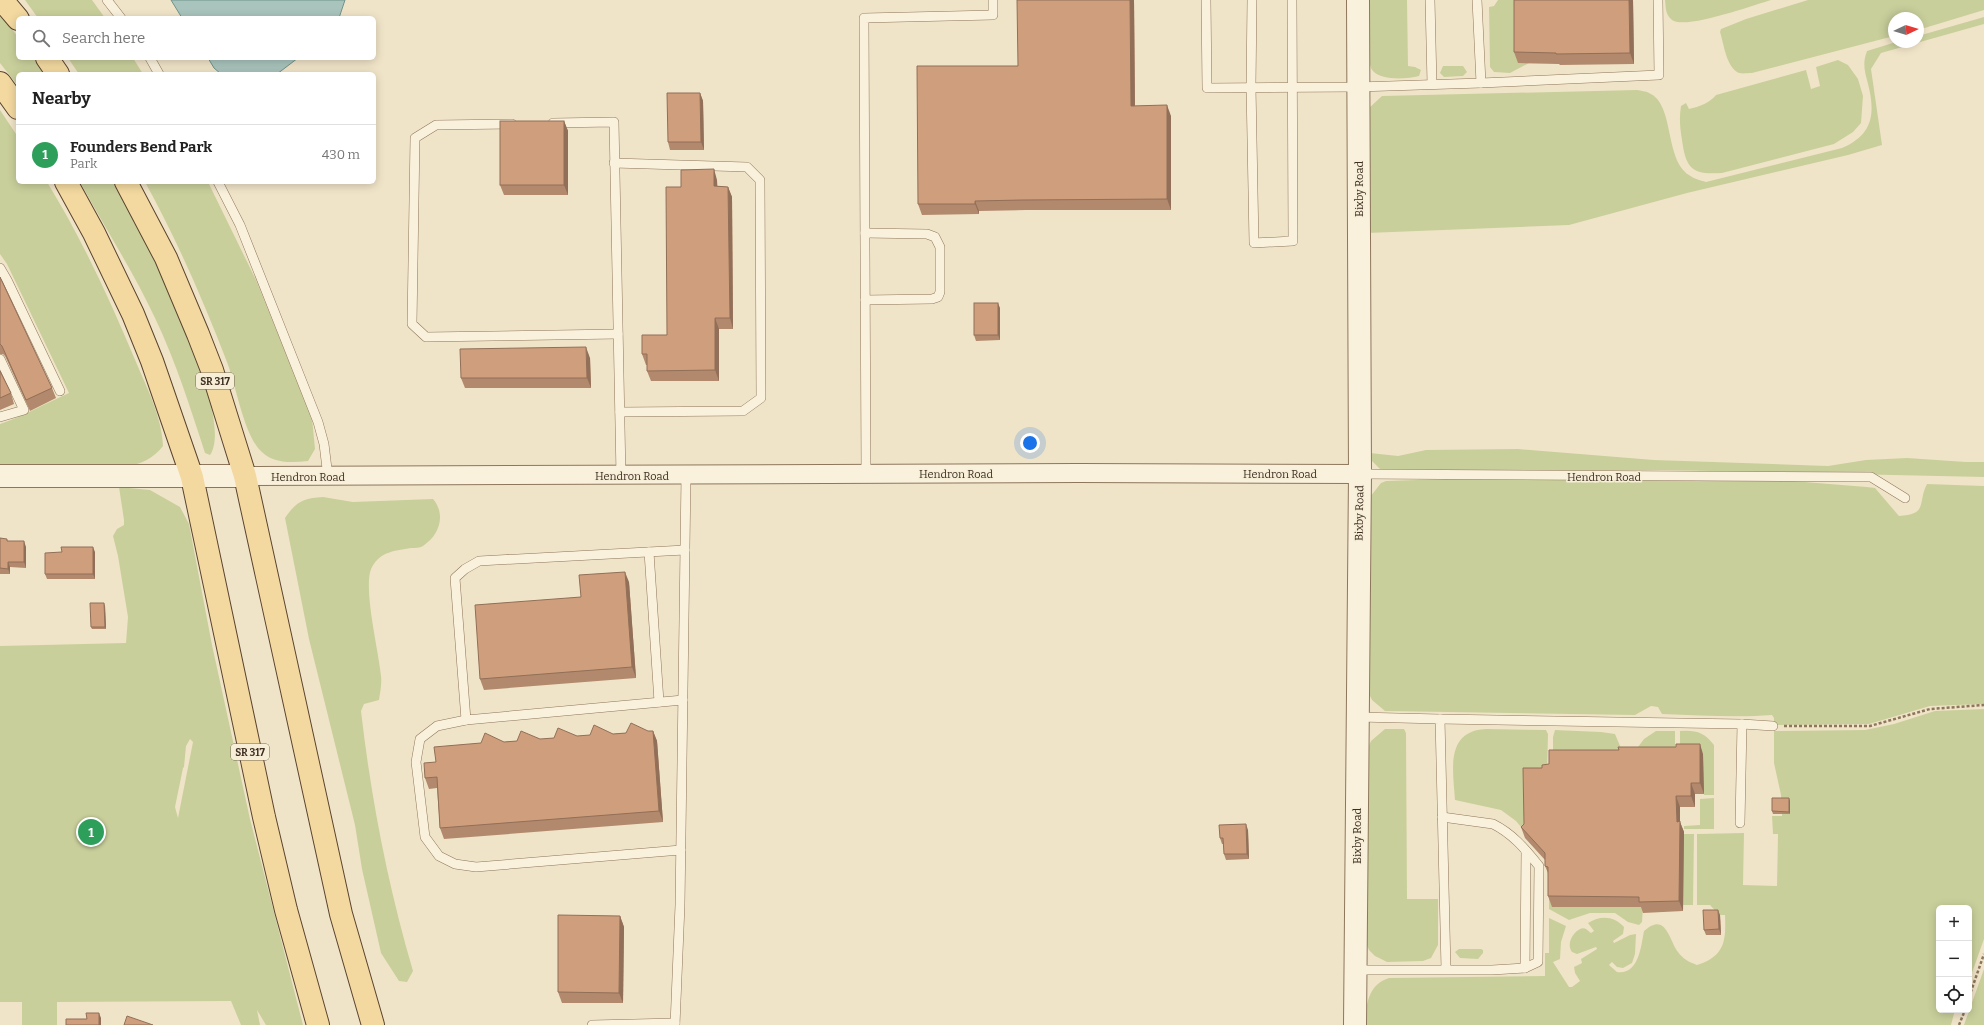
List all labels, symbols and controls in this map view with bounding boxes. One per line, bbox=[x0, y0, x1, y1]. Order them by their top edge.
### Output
north arrow bbox=[1888, 12, 1924, 48]
search box bbox=[16, 16, 376, 60]
icon: search bbox=[30, 27, 52, 49]
text: Search here bbox=[62, 29, 145, 47]
text: Nearby bbox=[32, 88, 91, 109]
text: Founders Bend Park bbox=[70, 138, 212, 156]
text: 1 bbox=[42, 147, 48, 162]
text: 430 m bbox=[322, 147, 360, 162]
text: Park bbox=[70, 156, 97, 171]
street label: Bixby Road bbox=[1353, 161, 1366, 217]
road number: SR 317 bbox=[196, 373, 234, 389]
your location bbox=[1020, 433, 1040, 453]
street label: Hendron Road bbox=[919, 468, 993, 481]
street label: Hendron Road bbox=[1243, 468, 1317, 481]
street label: Hendron Road bbox=[595, 470, 669, 483]
street label: Hendron Road bbox=[271, 471, 345, 484]
street label: Hendron Road bbox=[1567, 471, 1641, 484]
street label: Bixby Road bbox=[1353, 484, 1366, 541]
road number: SR 317 bbox=[231, 744, 269, 760]
street label: Bixby Road bbox=[1351, 808, 1364, 864]
pin: 1 bbox=[78, 817, 104, 847]
map controls bbox=[1936, 905, 1972, 1013]
button: + bbox=[1936, 905, 1972, 941]
button: − bbox=[1936, 941, 1972, 977]
button: locate bbox=[1936, 977, 1972, 1013]

